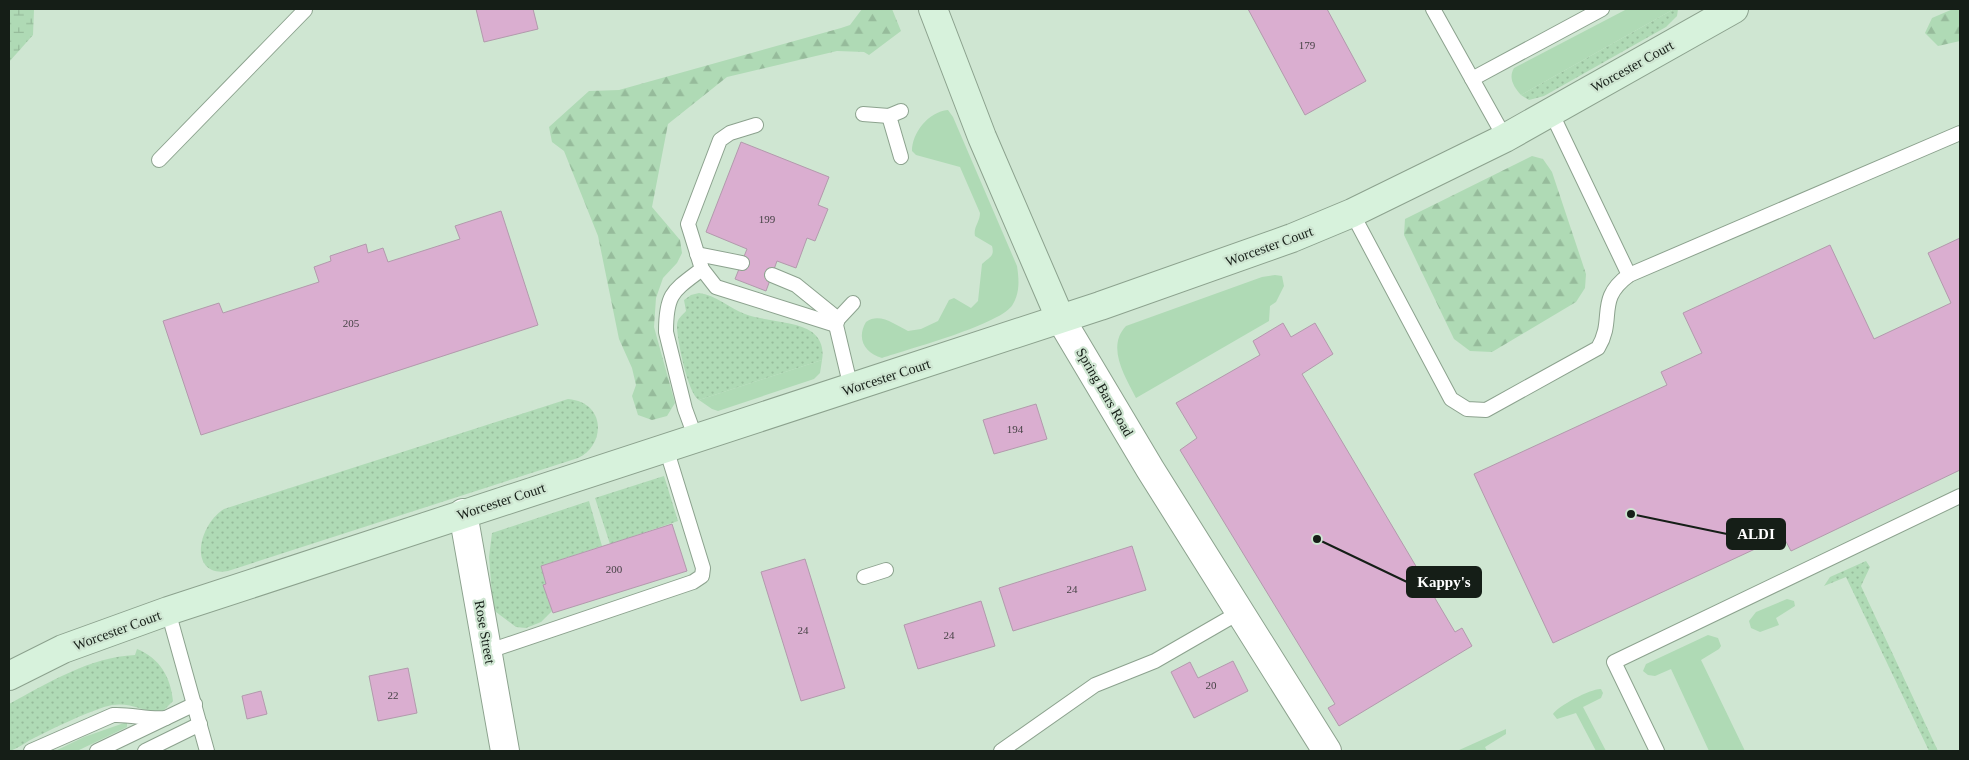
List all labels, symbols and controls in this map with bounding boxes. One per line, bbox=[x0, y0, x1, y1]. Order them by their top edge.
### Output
street label: Worcester Court bbox=[1588, 38, 1676, 95]
house number: 179 bbox=[1299, 39, 1316, 51]
house number: 199 bbox=[759, 213, 776, 225]
street label: Worcester Court bbox=[1223, 224, 1315, 269]
house number: 205 bbox=[343, 317, 360, 329]
street label: Spring Bars Road bbox=[1073, 345, 1136, 439]
street label: Worcester Court bbox=[840, 356, 932, 399]
house number: 194 bbox=[1007, 423, 1024, 435]
street label: Worcester Court bbox=[455, 480, 547, 523]
callout: ALDI bbox=[1727, 519, 1785, 549]
text: ALDI bbox=[1737, 526, 1775, 542]
house number: 200 bbox=[606, 563, 623, 575]
callout: Kappy's bbox=[1407, 567, 1481, 597]
text: Kappy's bbox=[1417, 574, 1471, 590]
house number: 24 bbox=[1067, 583, 1078, 595]
street label: Rose Street bbox=[472, 599, 497, 665]
street label: Worcester Court bbox=[71, 608, 163, 653]
house number: 24 bbox=[798, 624, 809, 636]
house number: 24 bbox=[944, 629, 955, 641]
house number: 20 bbox=[1206, 679, 1217, 691]
house number: 22 bbox=[388, 689, 399, 701]

